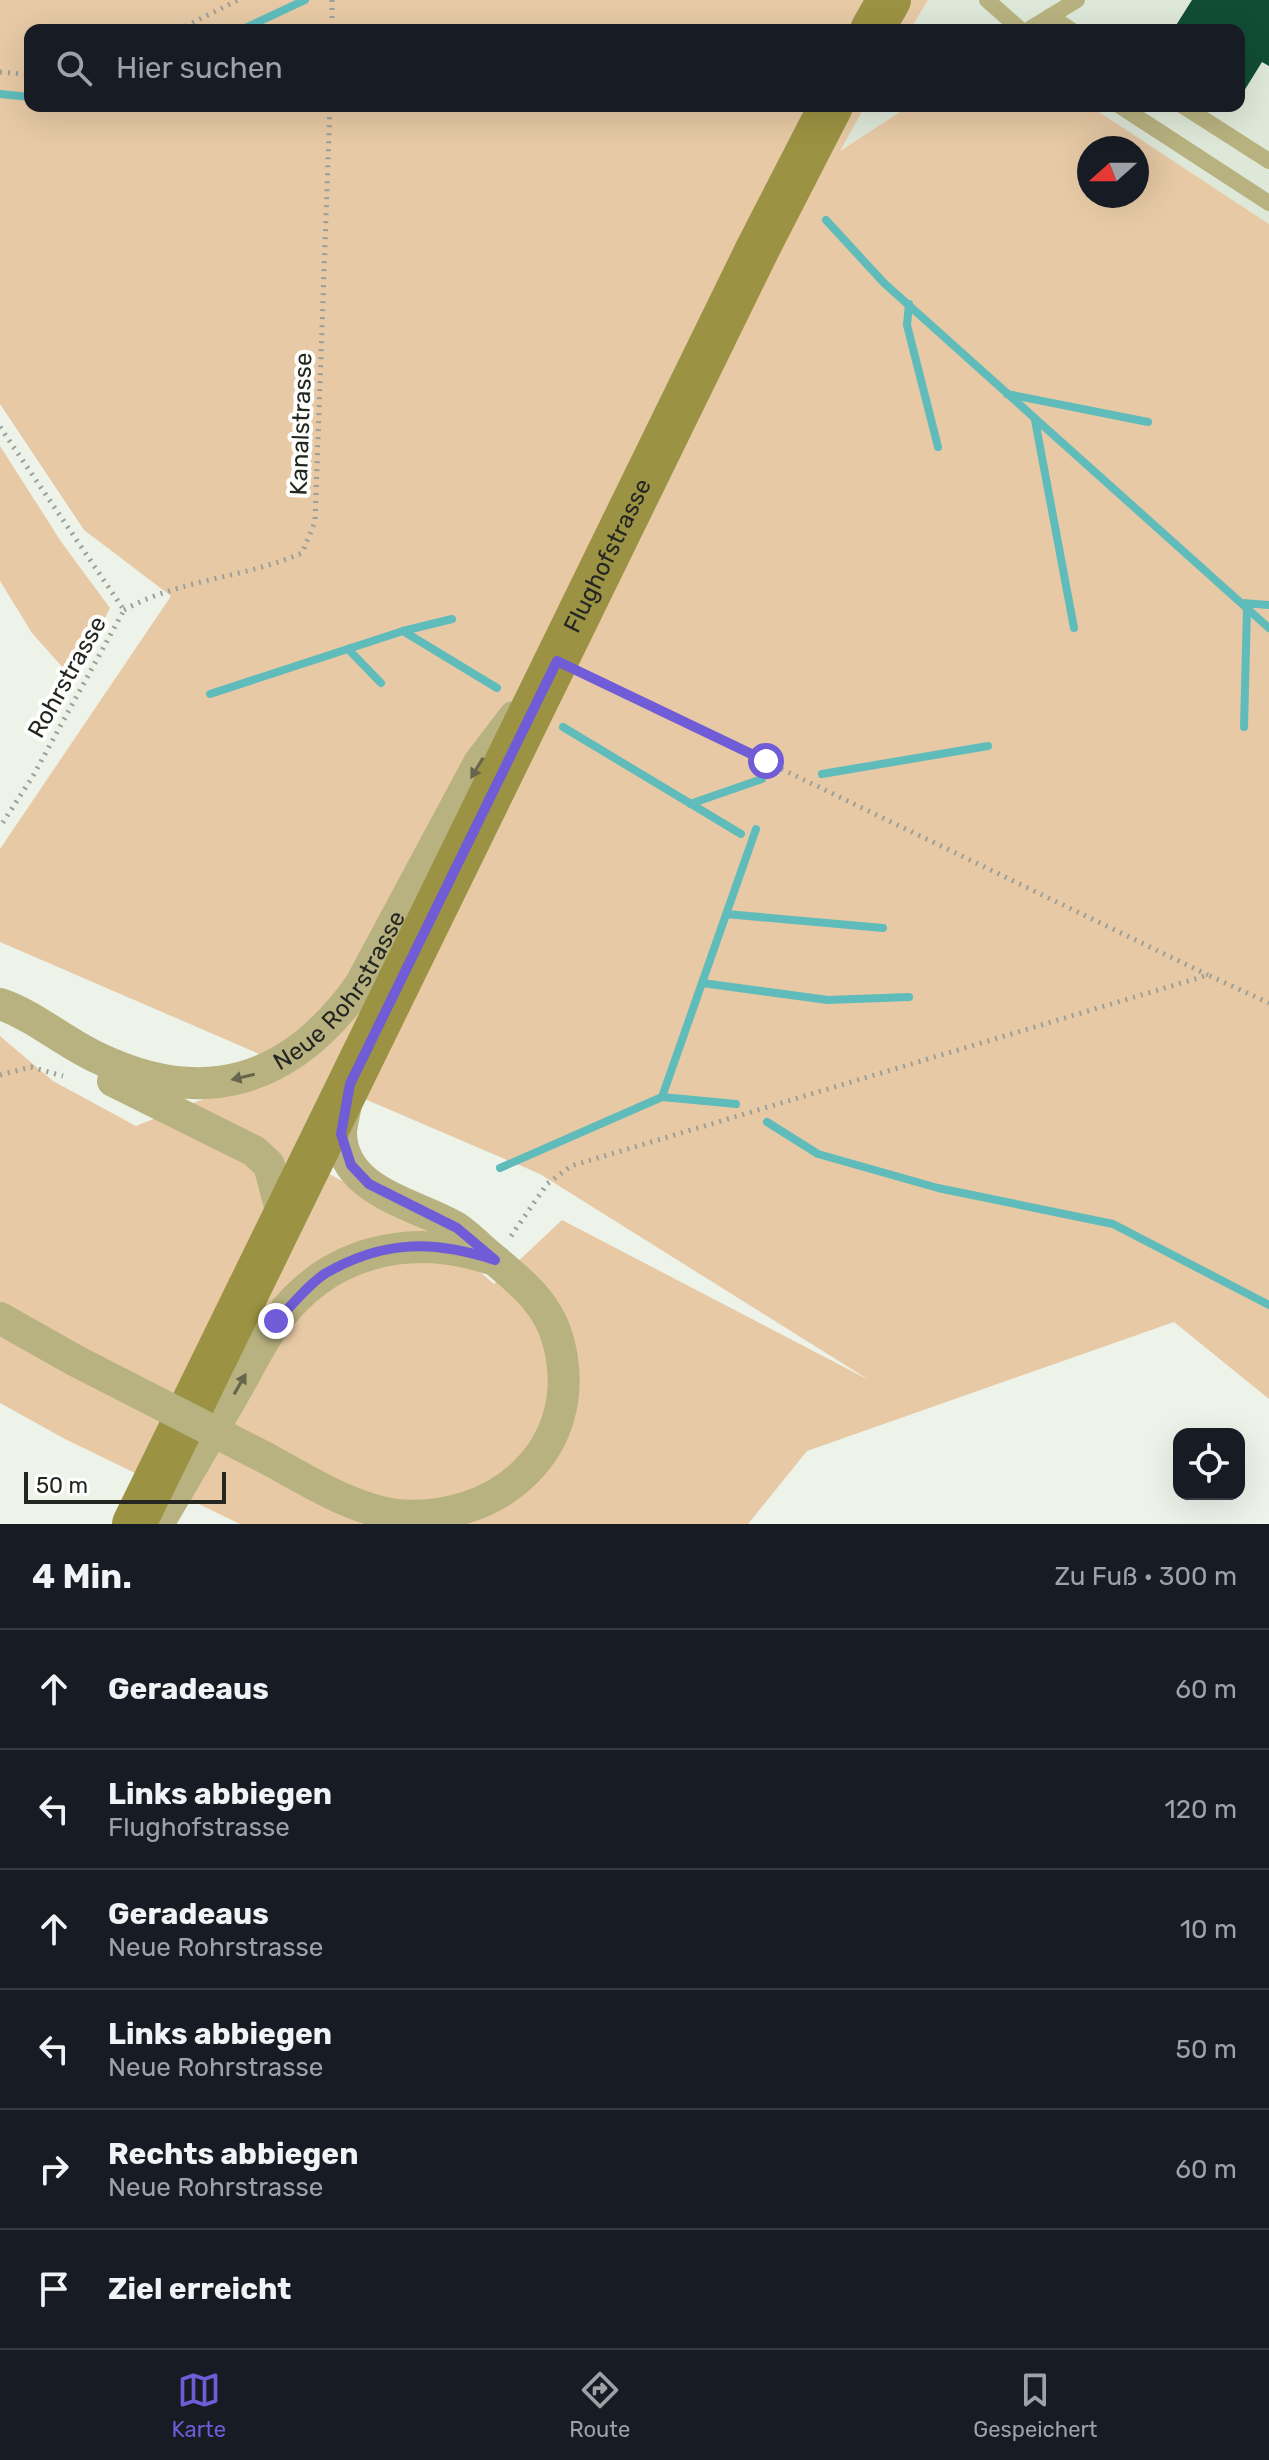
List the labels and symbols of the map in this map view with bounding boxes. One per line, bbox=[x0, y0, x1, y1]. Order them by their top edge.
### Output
north arrow bbox=[1077, 136, 1149, 208]
street label: Kanalstrasse bbox=[285, 352, 317, 496]
street label: Flughofstrasse bbox=[558, 474, 657, 637]
street label: Rohrstrasse bbox=[22, 611, 112, 743]
route start bbox=[748, 743, 784, 779]
one-way arrow bbox=[470, 757, 484, 779]
street label: Neue Rohrstrasse bbox=[268, 906, 411, 1076]
one-way arrow bbox=[231, 1071, 256, 1084]
route end bbox=[258, 1303, 294, 1339]
one-way arrow bbox=[233, 1373, 247, 1395]
scale bar bbox=[24, 1468, 226, 1504]

